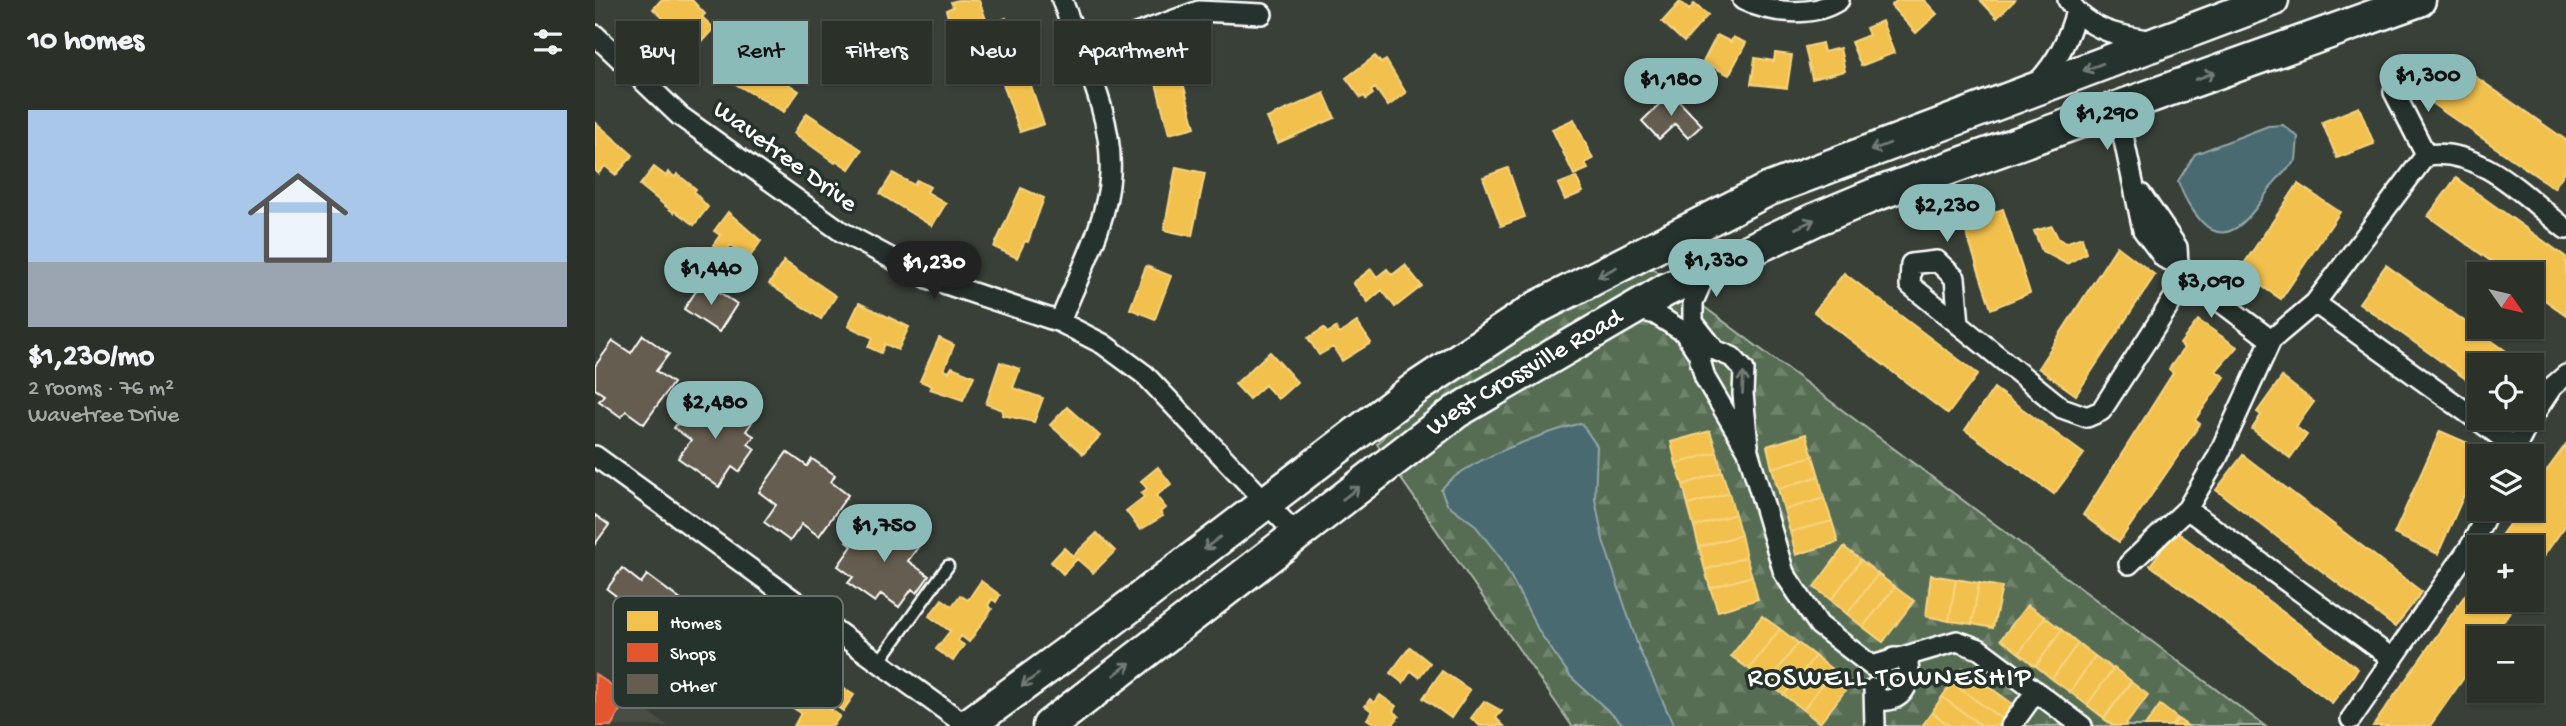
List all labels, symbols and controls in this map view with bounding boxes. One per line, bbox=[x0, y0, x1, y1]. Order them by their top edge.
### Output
chip: Buy bbox=[616, 21, 699, 84]
chip: Rent bbox=[713, 21, 808, 84]
chip: Filters bbox=[822, 21, 932, 84]
chip: New bbox=[946, 21, 1040, 84]
chip: Apartment bbox=[1054, 21, 1211, 84]
icon: filters bbox=[529, 23, 567, 61]
text: 10 homes bbox=[28, 25, 144, 60]
pin: $1,300 bbox=[2371, 54, 2485, 114]
pin: $1,180 bbox=[1614, 58, 1728, 118]
one-way arrow bbox=[2083, 62, 2105, 74]
text: $1,300 bbox=[2396, 63, 2460, 90]
text: $1,180 bbox=[1640, 67, 1702, 94]
one-way arrow bbox=[2193, 69, 2215, 81]
pin: $1,290 bbox=[2050, 92, 2164, 152]
street label: Wavetree Drive bbox=[706, 95, 863, 221]
text: $1,290 bbox=[2076, 101, 2138, 128]
one-way arrow bbox=[1870, 141, 1892, 154]
icon: home bbox=[235, 155, 361, 281]
pin: $2,230 bbox=[1890, 184, 2004, 244]
text: $2,230 bbox=[1914, 193, 1980, 220]
one-way arrow bbox=[1794, 217, 1815, 230]
pin: $1,330 bbox=[1659, 240, 1773, 299]
pin: $1,230 bbox=[877, 242, 991, 301]
pin: $1,440 bbox=[654, 247, 768, 307]
text: $1,330 bbox=[1684, 248, 1748, 275]
text: $1,230 bbox=[902, 250, 966, 277]
text: $1,440 bbox=[680, 256, 742, 283]
pin: $3,090 bbox=[2154, 260, 2268, 320]
north arrow bbox=[2467, 262, 2545, 340]
map controls bbox=[2467, 262, 2544, 703]
one-way arrow bbox=[1597, 266, 1618, 279]
text: $3,090 bbox=[2177, 269, 2245, 296]
street label: West Crossville Road bbox=[1421, 302, 1630, 444]
text: $1,230/mo bbox=[28, 341, 154, 376]
button: locate bbox=[2467, 353, 2544, 430]
one-way arrow bbox=[1737, 372, 1750, 395]
text: 2 rooms · 76 m² bbox=[28, 376, 174, 403]
pin: $2,480 bbox=[658, 382, 772, 441]
text: $2,480 bbox=[682, 390, 748, 417]
text: Wavetree Drive bbox=[28, 403, 179, 430]
button: layers bbox=[2467, 444, 2544, 521]
one-way arrow bbox=[1341, 485, 1359, 500]
pin: $1,750 bbox=[827, 504, 941, 564]
text: $1,750 bbox=[852, 513, 916, 540]
button: + bbox=[2467, 535, 2544, 612]
one-way arrow bbox=[1203, 536, 1222, 551]
legend bbox=[613, 596, 843, 708]
text: Homes bbox=[670, 613, 722, 636]
button: − bbox=[2467, 626, 2544, 703]
text: Shops bbox=[670, 644, 716, 667]
one-way arrow bbox=[1112, 662, 1131, 677]
district label: ROSWELL TOWNESHIP bbox=[1747, 663, 2033, 696]
one-way arrow bbox=[1021, 673, 1040, 687]
text: Other bbox=[670, 676, 718, 699]

